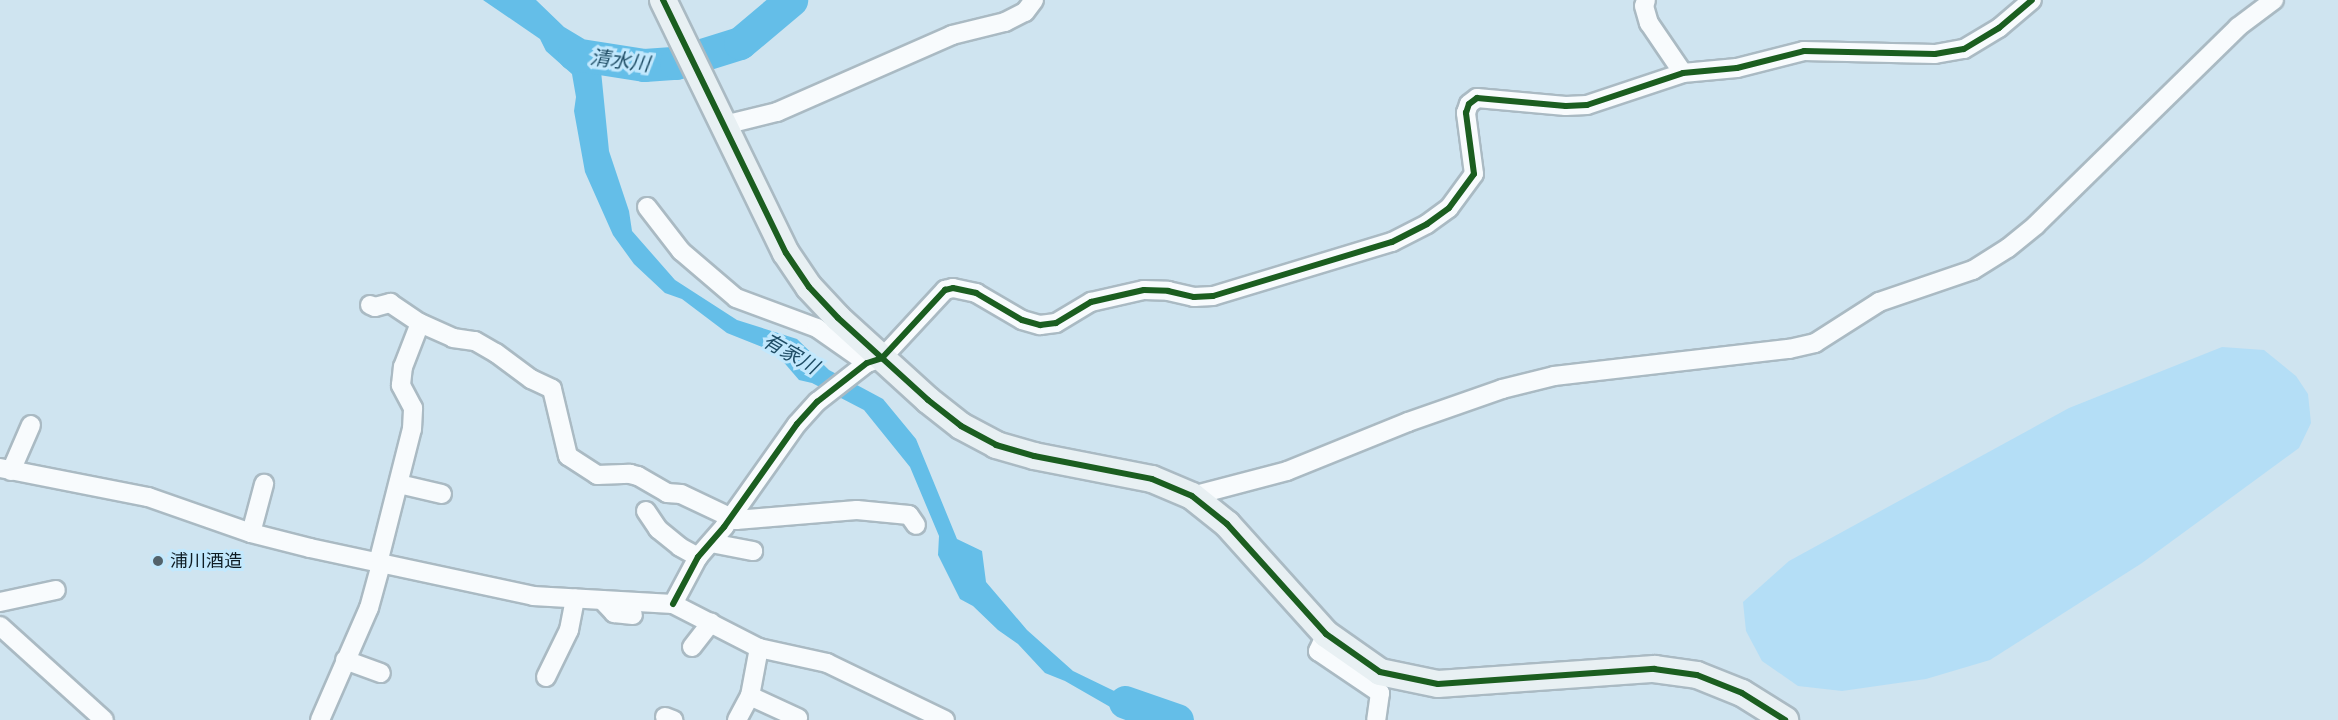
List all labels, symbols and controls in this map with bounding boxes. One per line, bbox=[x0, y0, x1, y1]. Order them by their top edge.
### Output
water label: 清水川 bbox=[589, 44, 651, 76]
water label: 有家川 bbox=[759, 328, 823, 378]
place label: 浦川酒造 bbox=[170, 550, 242, 572]
marker: 浦川酒造 bbox=[151, 554, 165, 568]

